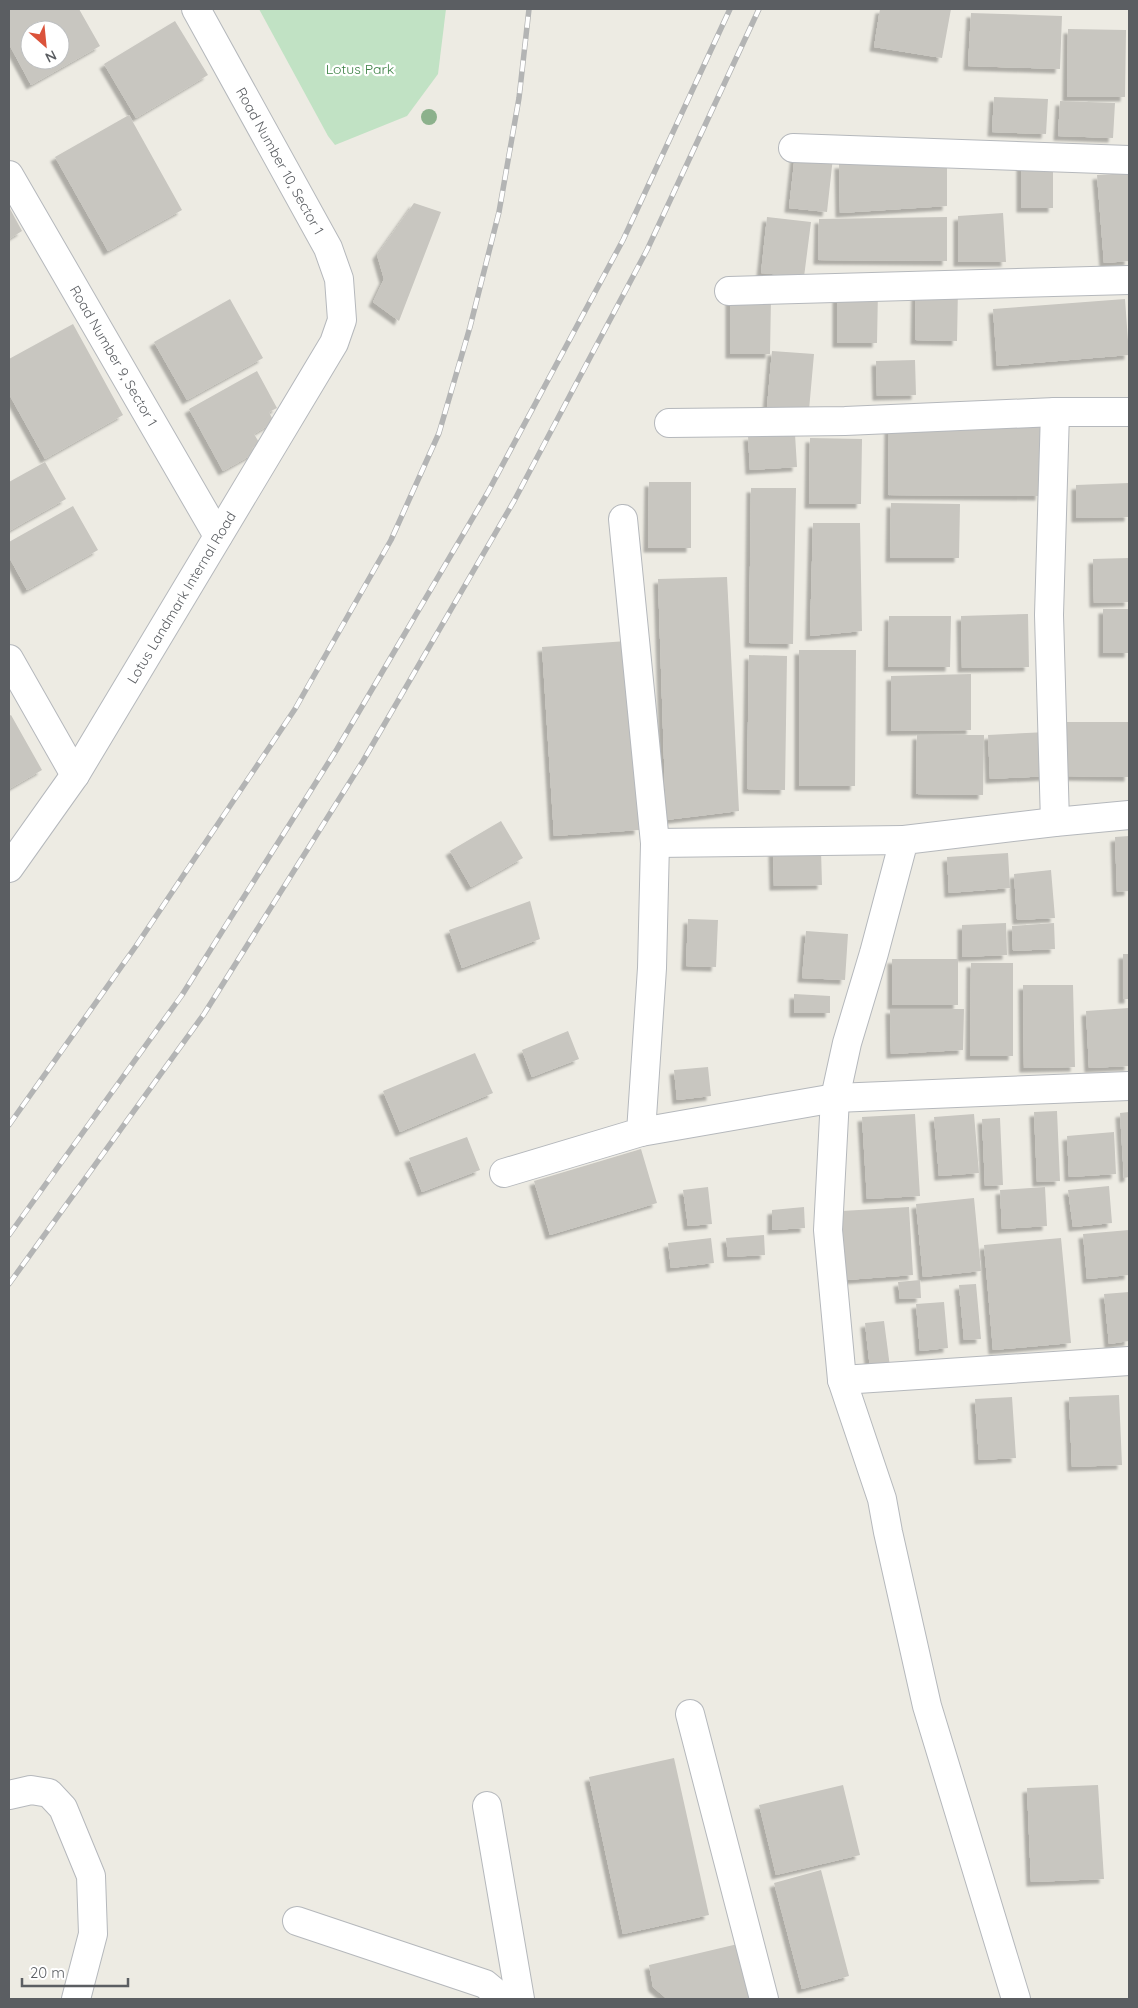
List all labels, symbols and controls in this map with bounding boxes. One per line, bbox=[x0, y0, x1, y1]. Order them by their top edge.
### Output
north arrow bbox=[20, 20, 70, 70]
text: N bbox=[42, 46, 60, 67]
park label: Lotus Park bbox=[326, 60, 394, 78]
street label: Road Number 10, Sector 1 bbox=[232, 84, 328, 238]
street label: Road Number 9, Sector 1 bbox=[66, 282, 162, 430]
street label: Lotus Landmark Internal Road bbox=[123, 508, 240, 687]
scale bar bbox=[22, 1956, 129, 1988]
text: 20 m bbox=[30, 1963, 65, 1982]

